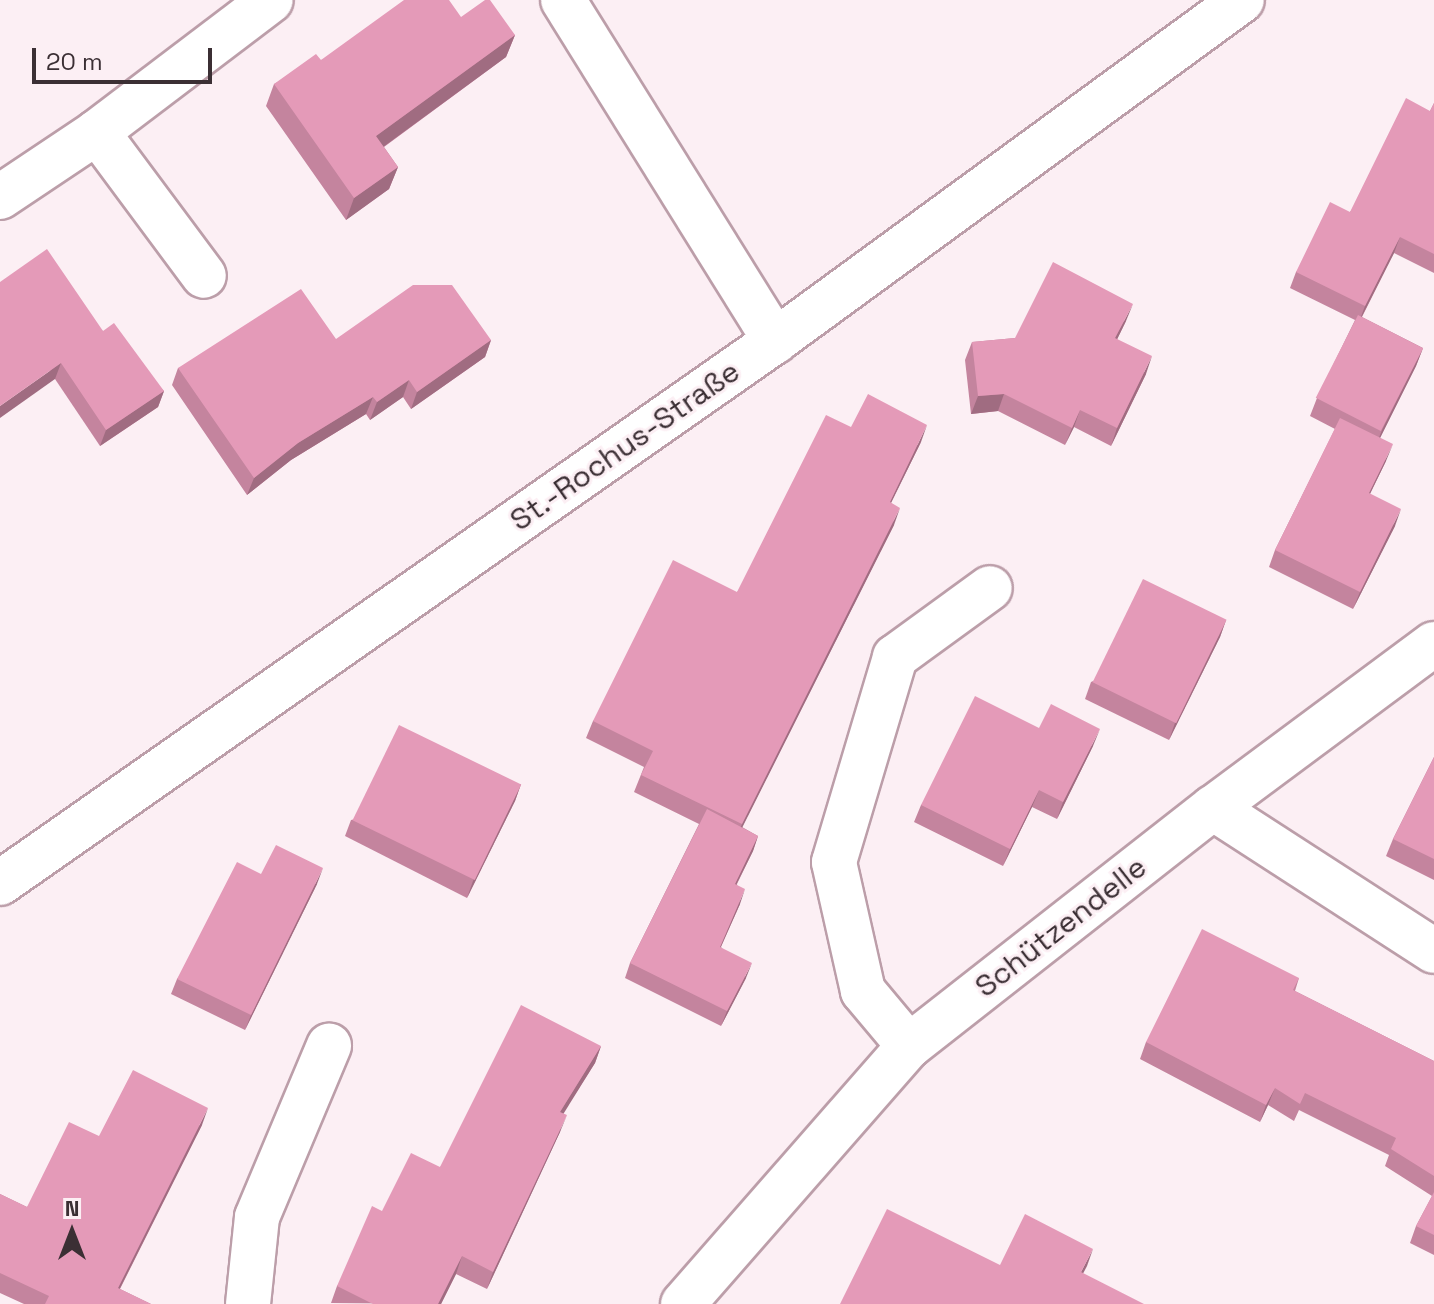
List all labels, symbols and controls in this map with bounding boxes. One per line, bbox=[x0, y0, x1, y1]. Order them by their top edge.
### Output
scale bar bbox=[36, 32, 216, 82]
text: 20 m bbox=[46, 46, 103, 77]
street label: St.-Rochus-Straße bbox=[503, 353, 747, 539]
street label: Schützendelle bbox=[968, 849, 1154, 1005]
north arrow bbox=[32, 1192, 112, 1272]
text: N bbox=[65, 1194, 79, 1222]

